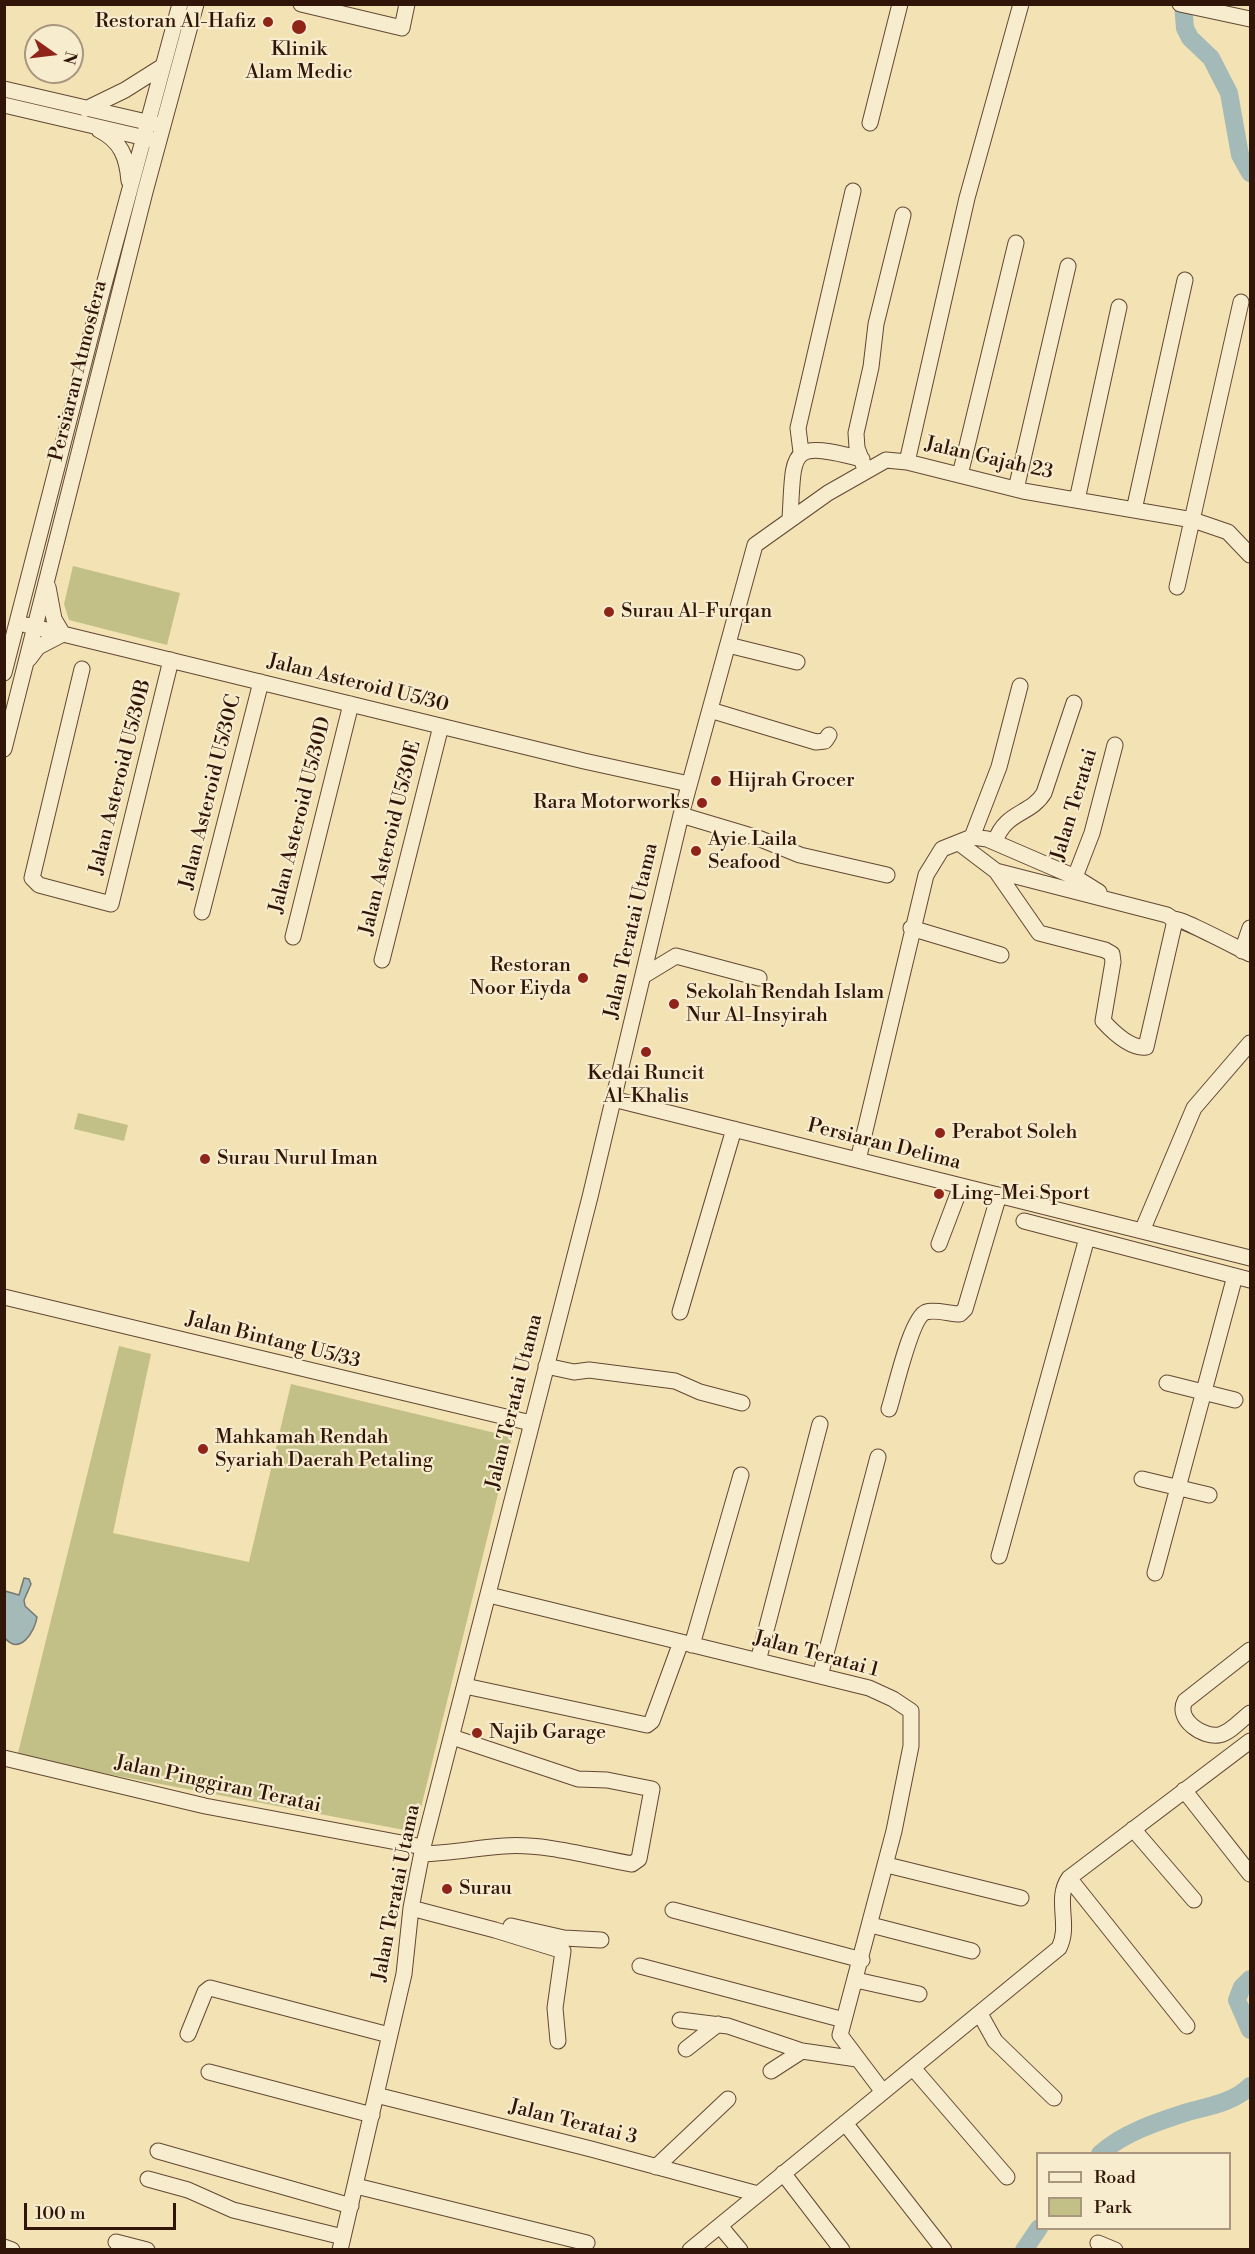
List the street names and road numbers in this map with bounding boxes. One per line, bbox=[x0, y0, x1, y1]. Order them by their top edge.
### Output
street label: Persiaran Atmosfera bbox=[45, 278, 113, 464]
street label: Jalan Gajah 23 bbox=[923, 433, 1055, 485]
street label: Jalan Asteroid U5/30 bbox=[265, 650, 451, 718]
street label: Jalan Asteroid U5/30B bbox=[85, 677, 157, 877]
street label: Jalan Asteroid U5/30C bbox=[175, 692, 247, 892]
street label: Jalan Asteroid U5/30D bbox=[265, 714, 337, 916]
street label: Jalan Asteroid U5/30E bbox=[355, 738, 427, 938]
street label: Jalan Teratai bbox=[1047, 746, 1103, 864]
street label: Jalan Teratai Utama bbox=[600, 841, 664, 1021]
street label: Persiaran Delima bbox=[805, 1114, 963, 1176]
street label: Jalan Bintang U5/33 bbox=[183, 1308, 363, 1374]
street label: Jalan Teratai Utama bbox=[482, 1312, 548, 1492]
street label: Jalan Teratai 1 bbox=[751, 1627, 881, 1683]
street label: Jalan Pinggiran Teratai bbox=[113, 1751, 323, 1819]
street label: Jalan Teratai Utama bbox=[368, 1803, 426, 1983]
street label: Jalan Teratai 3 bbox=[507, 2096, 639, 2150]

